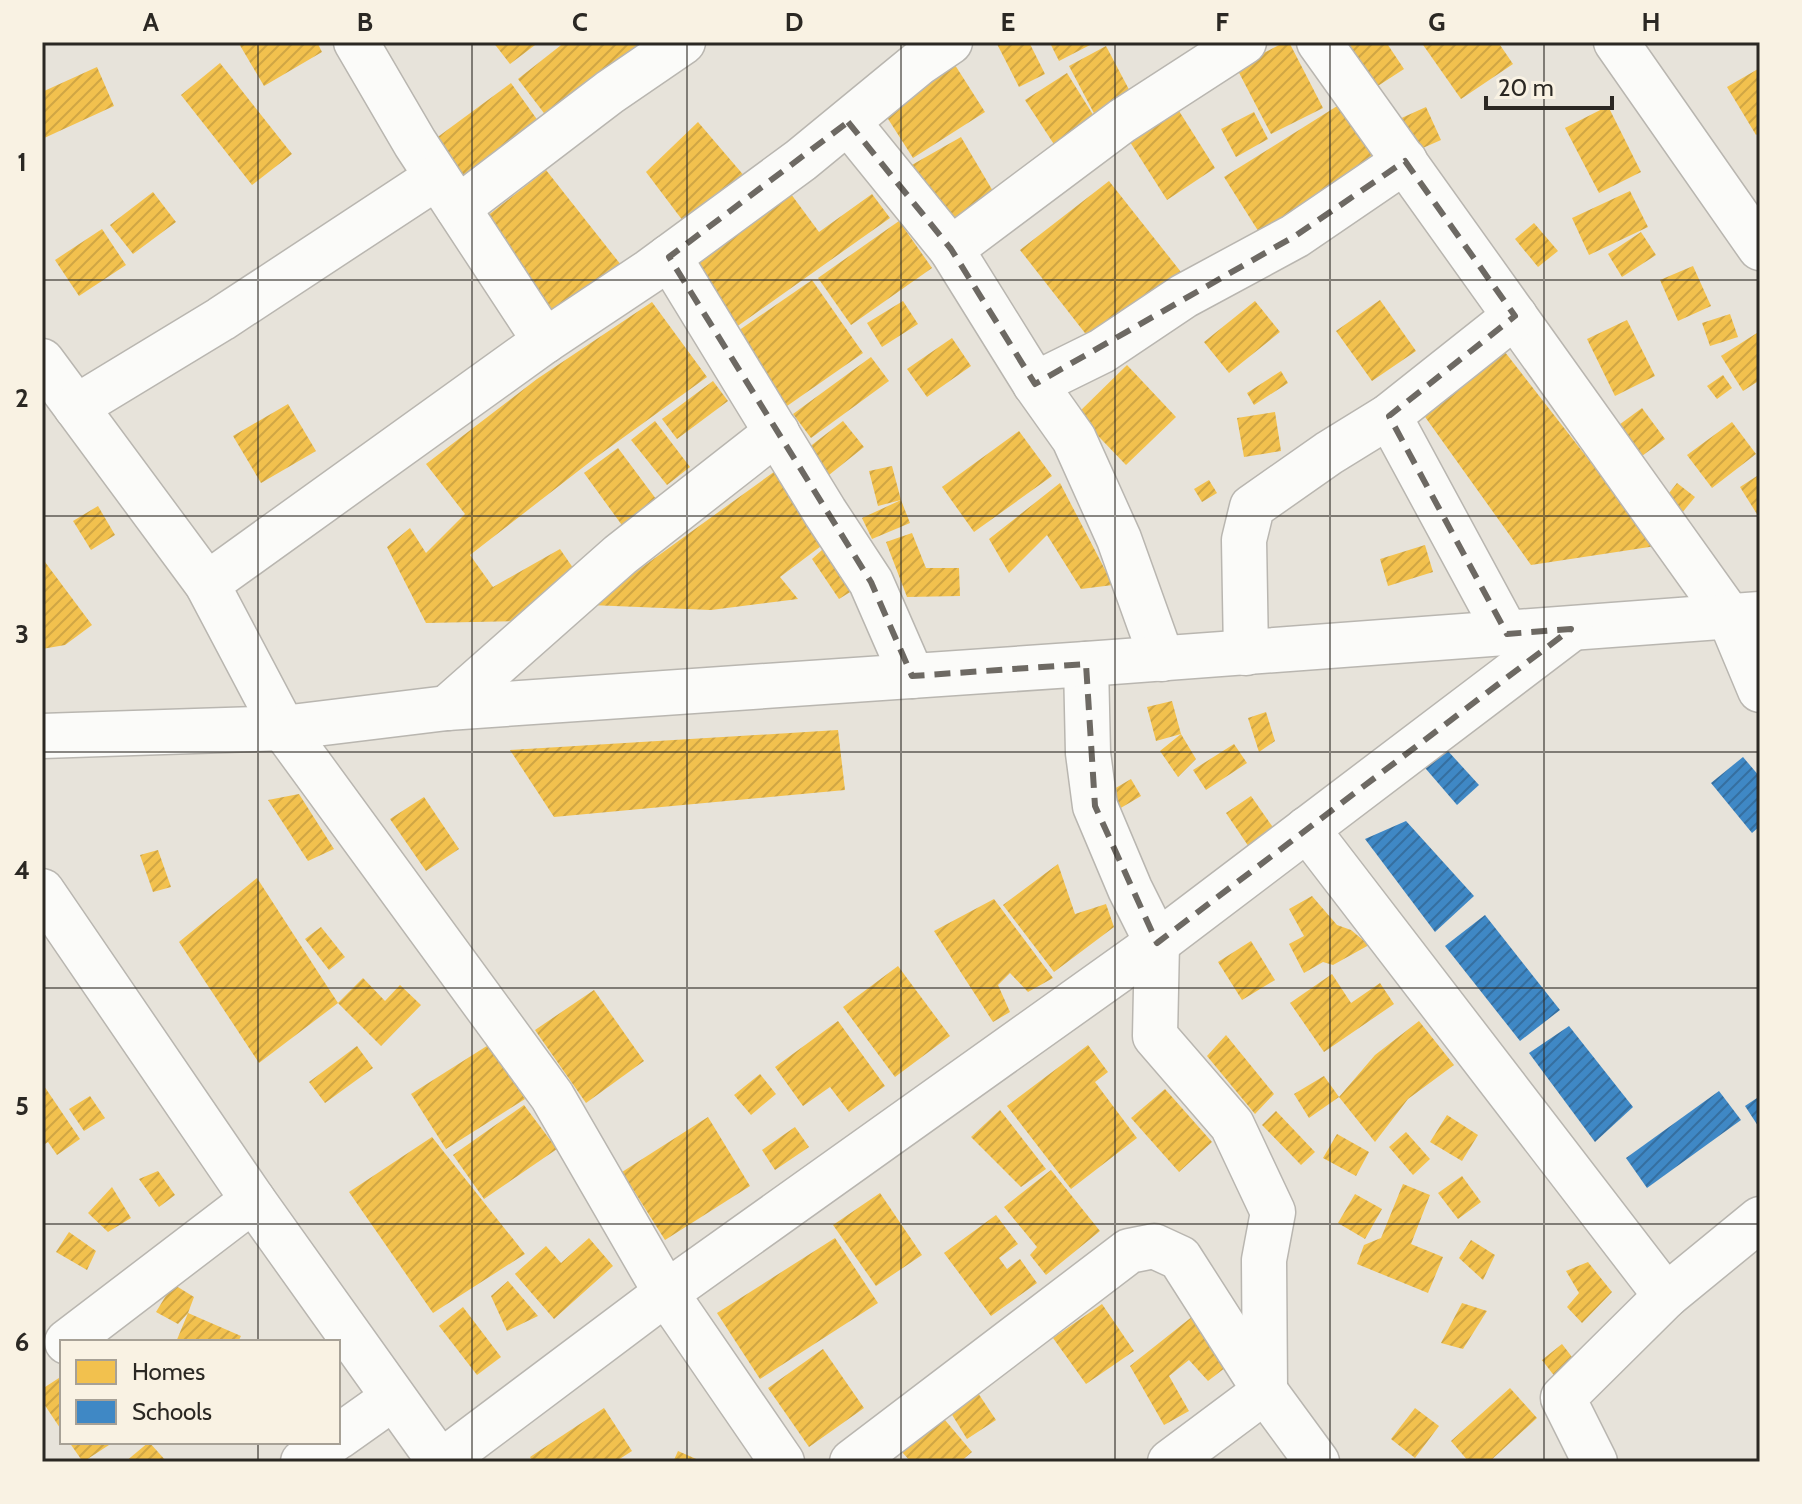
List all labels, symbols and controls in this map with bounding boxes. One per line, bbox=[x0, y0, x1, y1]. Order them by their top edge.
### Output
text: A bbox=[143, 6, 160, 38]
text: B bbox=[357, 6, 373, 38]
text: C bbox=[572, 6, 588, 38]
text: D bbox=[785, 6, 803, 38]
text: E bbox=[1001, 6, 1015, 38]
text: F bbox=[1215, 6, 1229, 38]
text: G bbox=[1428, 6, 1446, 38]
text: H bbox=[1642, 6, 1660, 38]
scale bar bbox=[1486, 60, 1612, 110]
text: 20 m bbox=[1498, 73, 1554, 102]
text: 1 bbox=[17, 146, 27, 178]
text: 2 bbox=[15, 382, 29, 414]
text: 3 bbox=[15, 618, 29, 650]
text: 4 bbox=[14, 854, 30, 886]
text: 5 bbox=[15, 1090, 29, 1122]
text: 6 bbox=[15, 1326, 29, 1358]
legend bbox=[60, 1340, 340, 1444]
text: Homes bbox=[132, 1357, 205, 1386]
text: Schools bbox=[132, 1397, 212, 1426]

